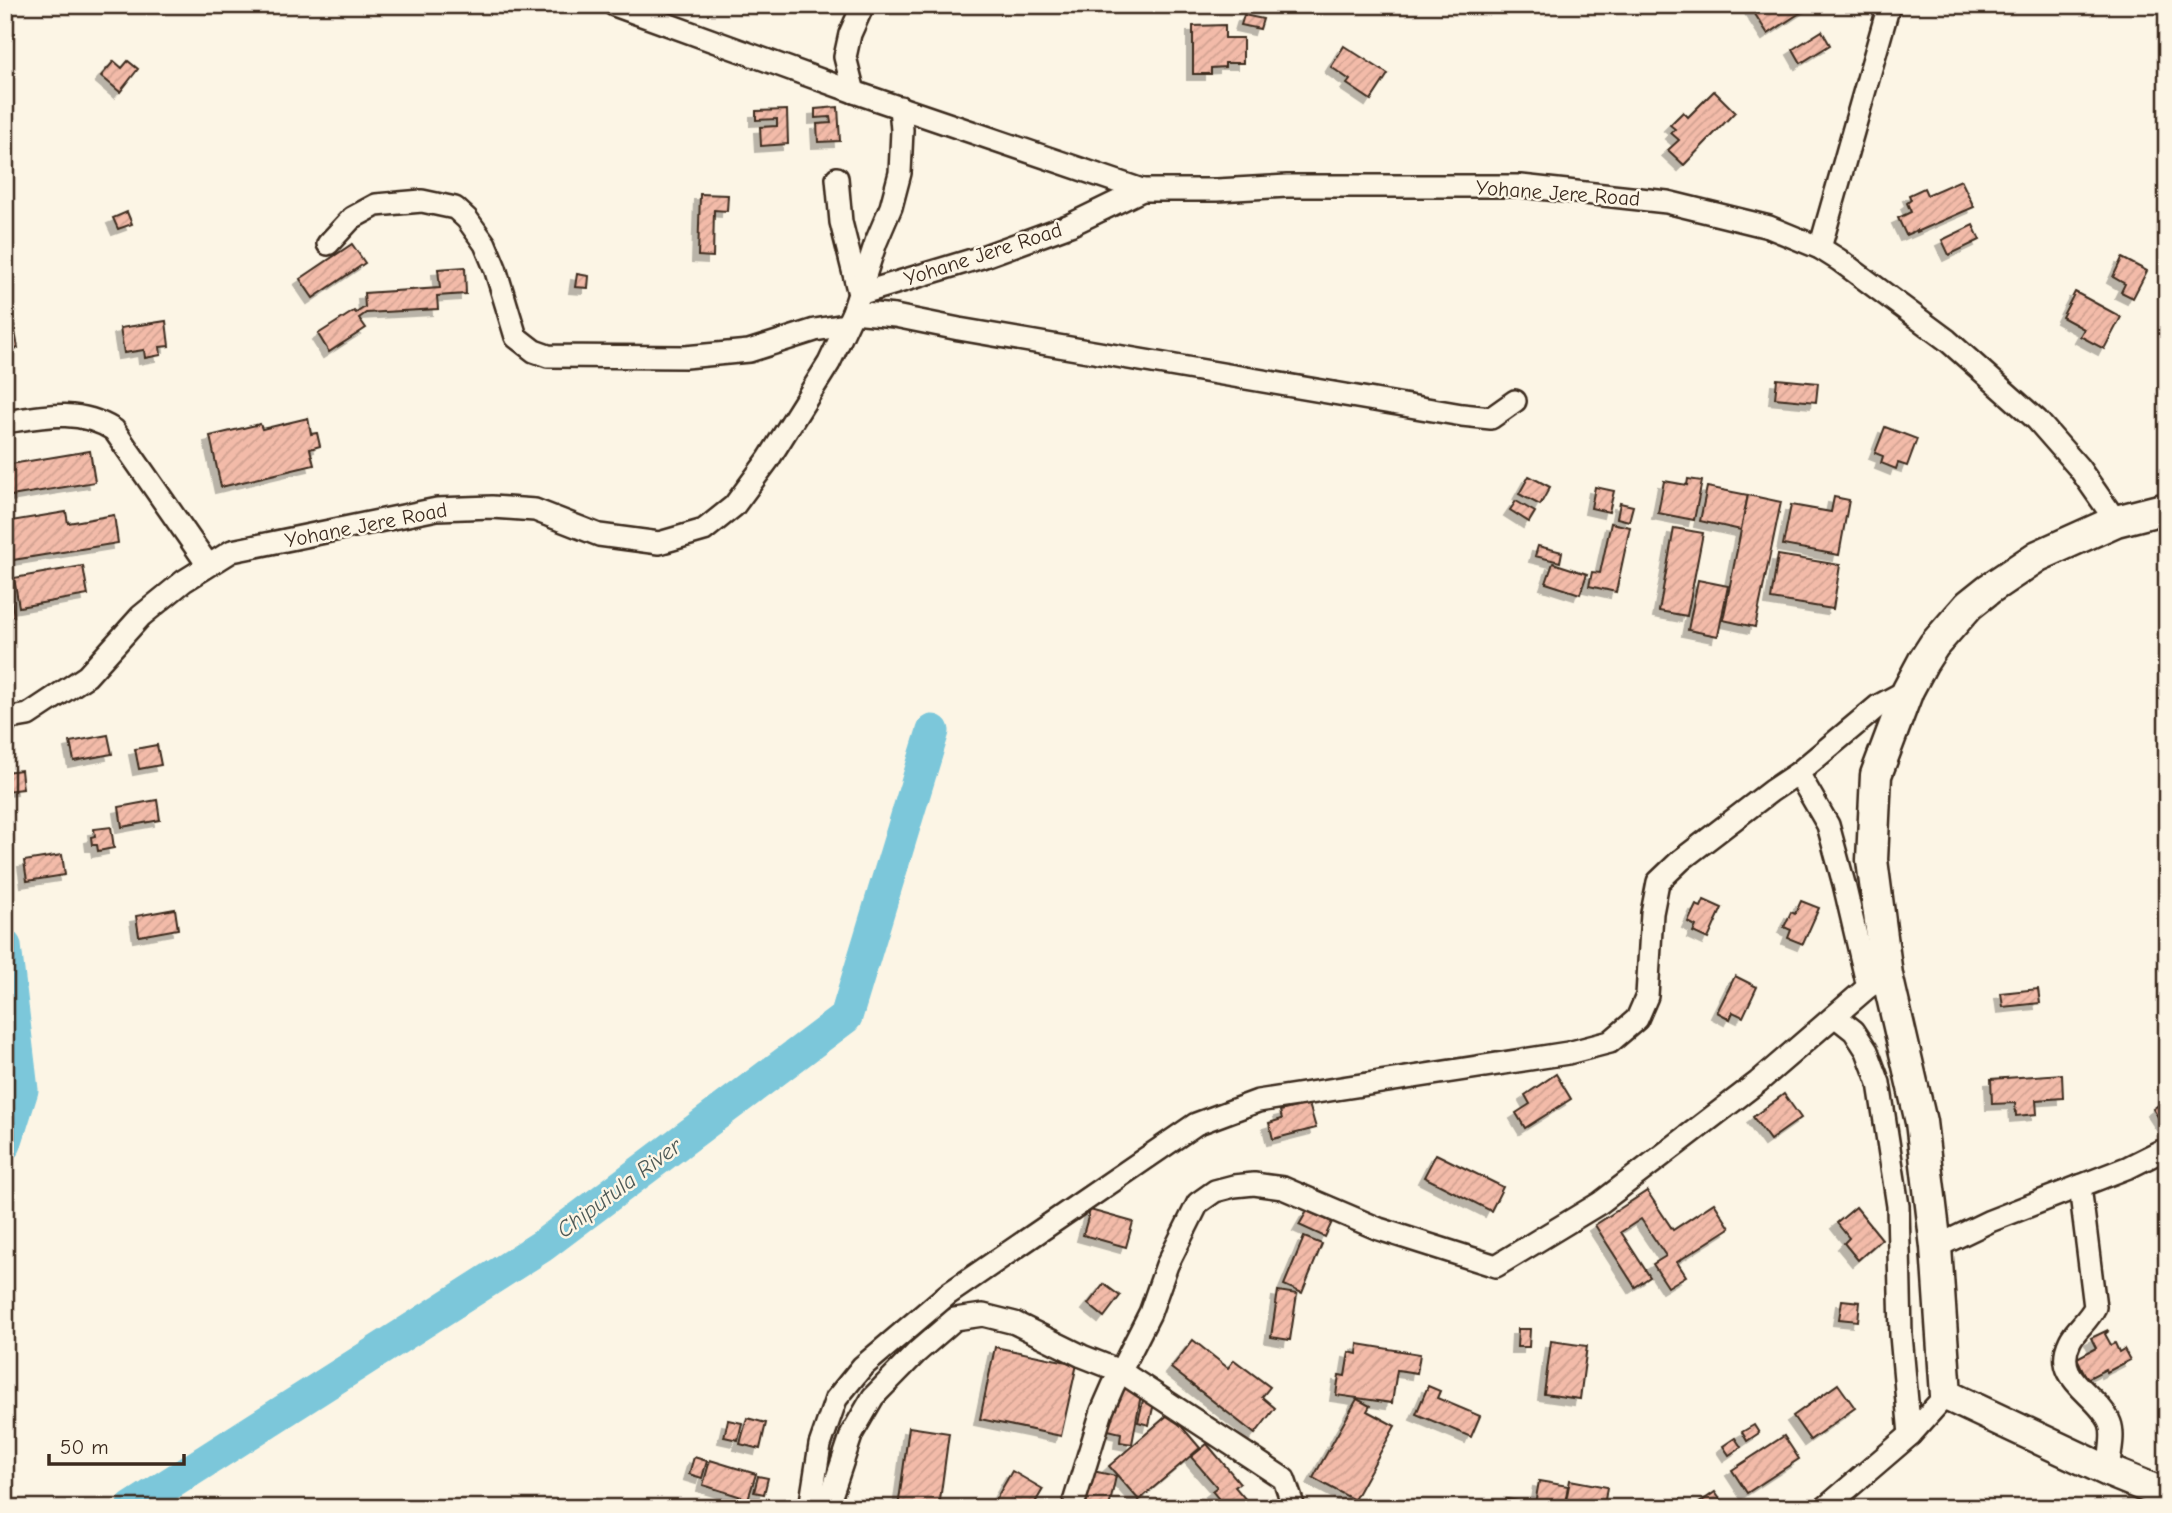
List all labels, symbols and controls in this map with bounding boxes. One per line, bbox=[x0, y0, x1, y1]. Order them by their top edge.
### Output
street label: Yohane Jere Road bbox=[1475, 175, 1641, 211]
street label: Yohane Jere Road bbox=[901, 217, 1065, 291]
street label: Yohane Jere Road bbox=[283, 498, 449, 552]
water label: Chiputula River bbox=[551, 1132, 687, 1244]
scale bar bbox=[49, 1422, 184, 1466]
text: 50 m bbox=[60, 1435, 109, 1459]

